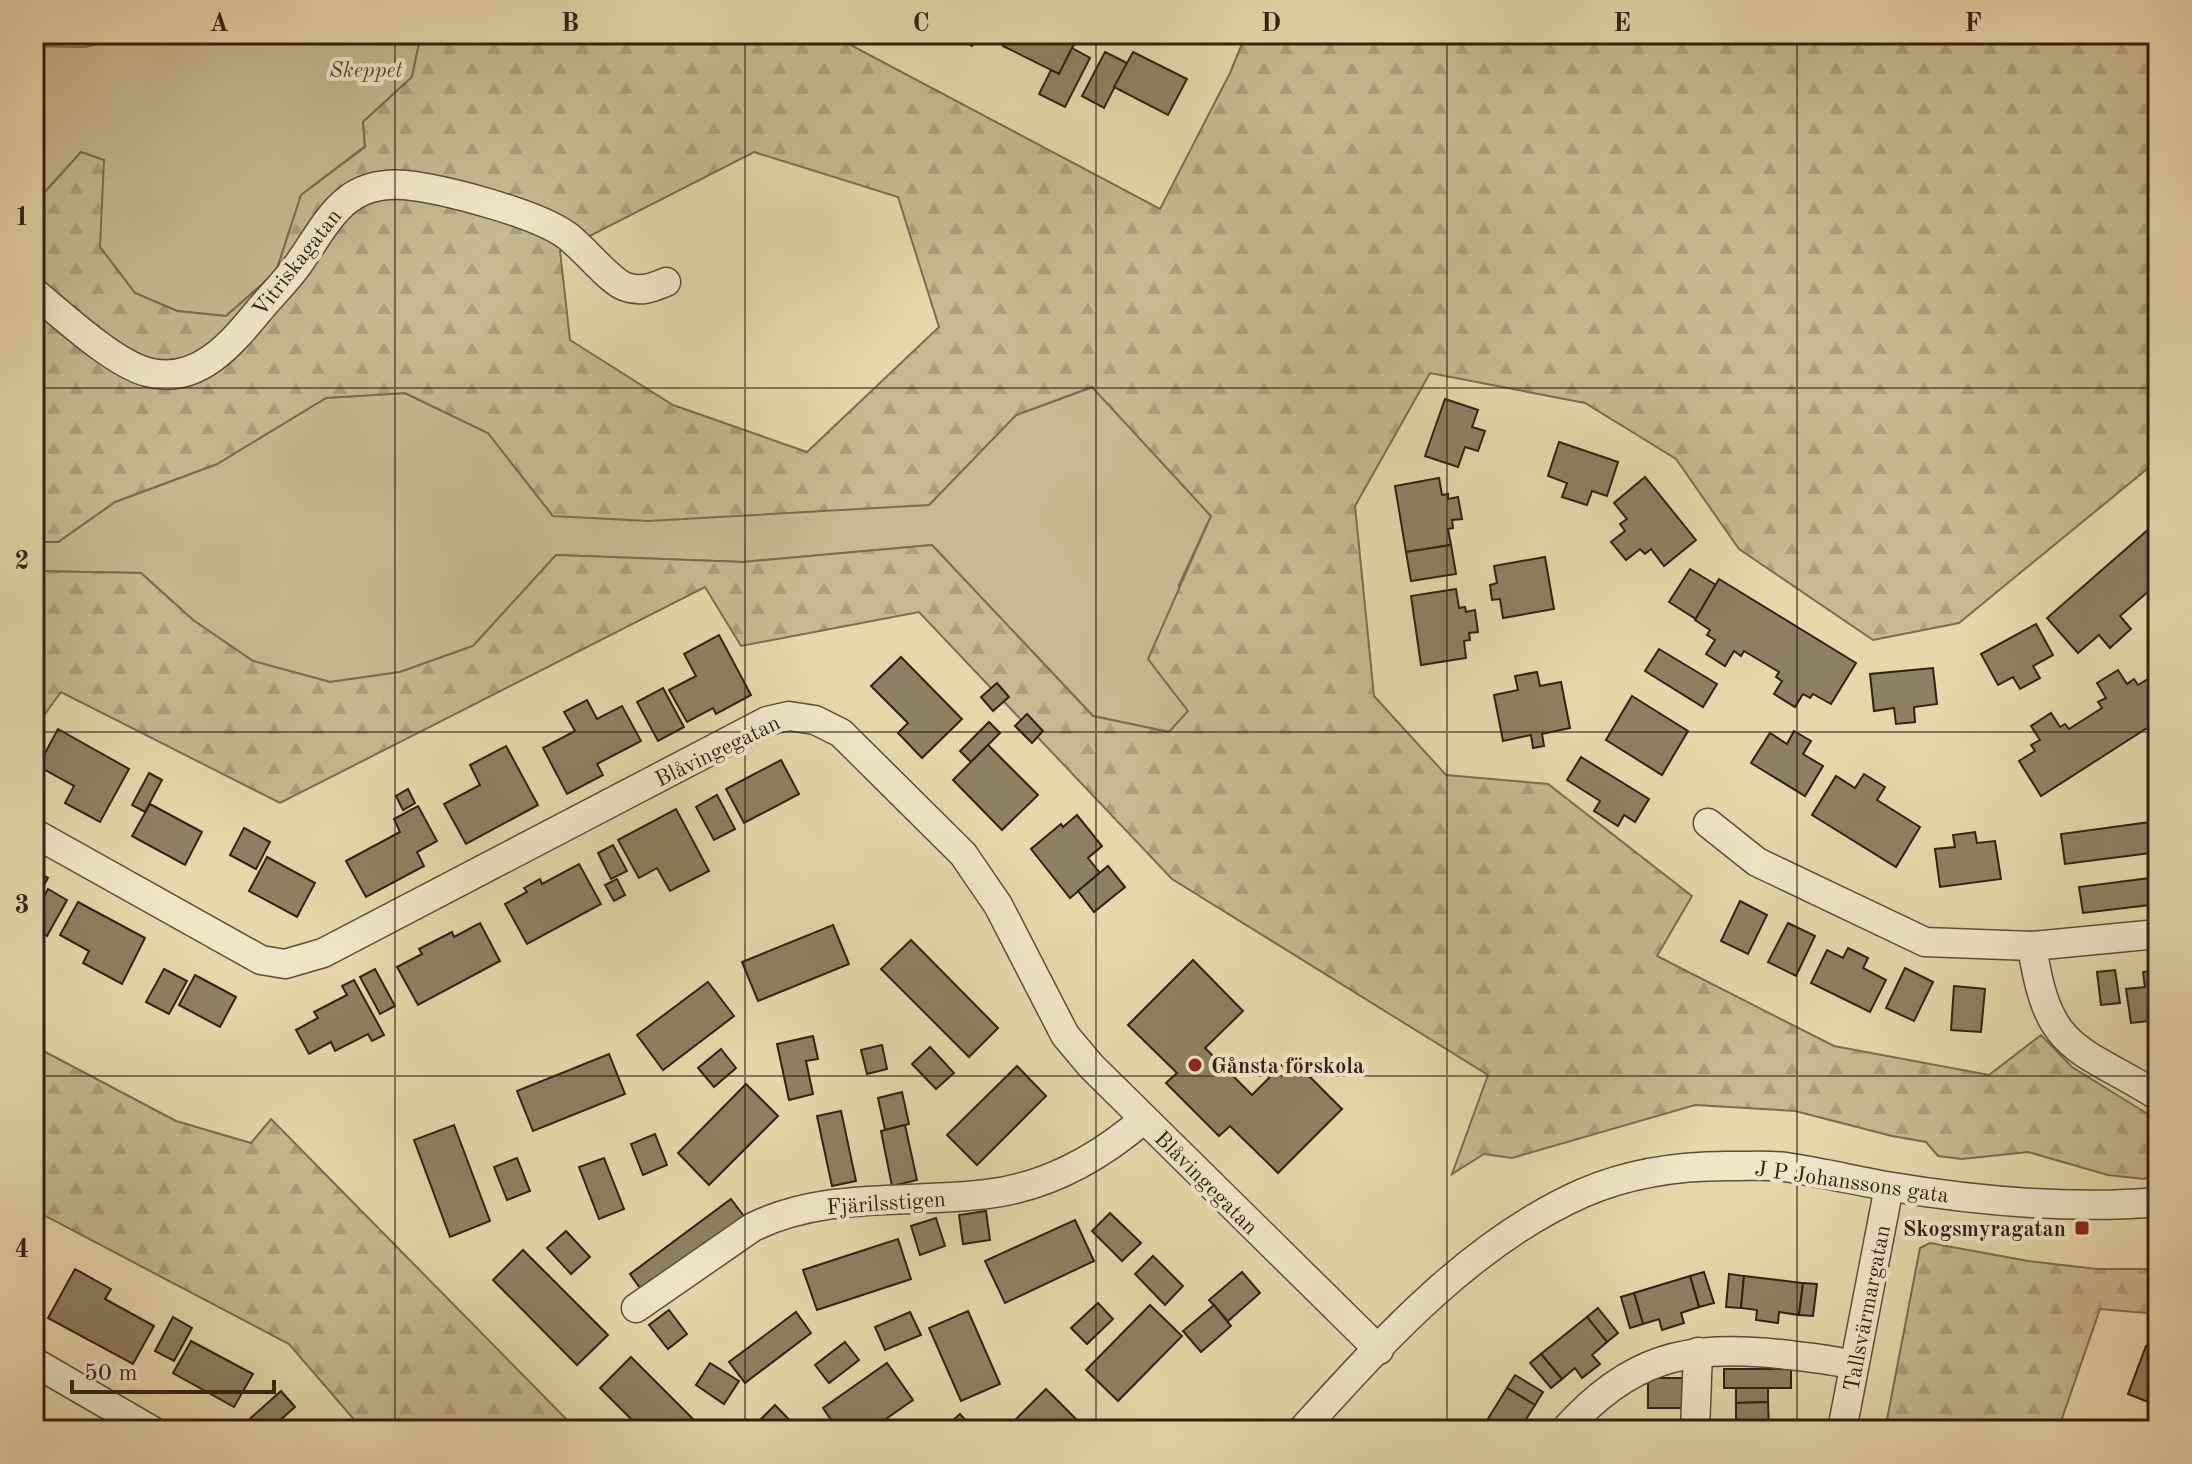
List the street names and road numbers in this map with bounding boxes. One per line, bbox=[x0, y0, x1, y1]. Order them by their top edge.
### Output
street label: Vitriskagatan bbox=[249, 205, 346, 321]
street label: Blåvingegatan bbox=[652, 712, 784, 791]
street label: Blåvingegatan bbox=[1150, 1128, 1262, 1239]
street label: J P Johanssons gata bbox=[1753, 1158, 1950, 1208]
street label: Fjärilsstigen bbox=[826, 1189, 947, 1219]
street label: Tallsvärmargatan bbox=[1841, 1223, 1895, 1393]

